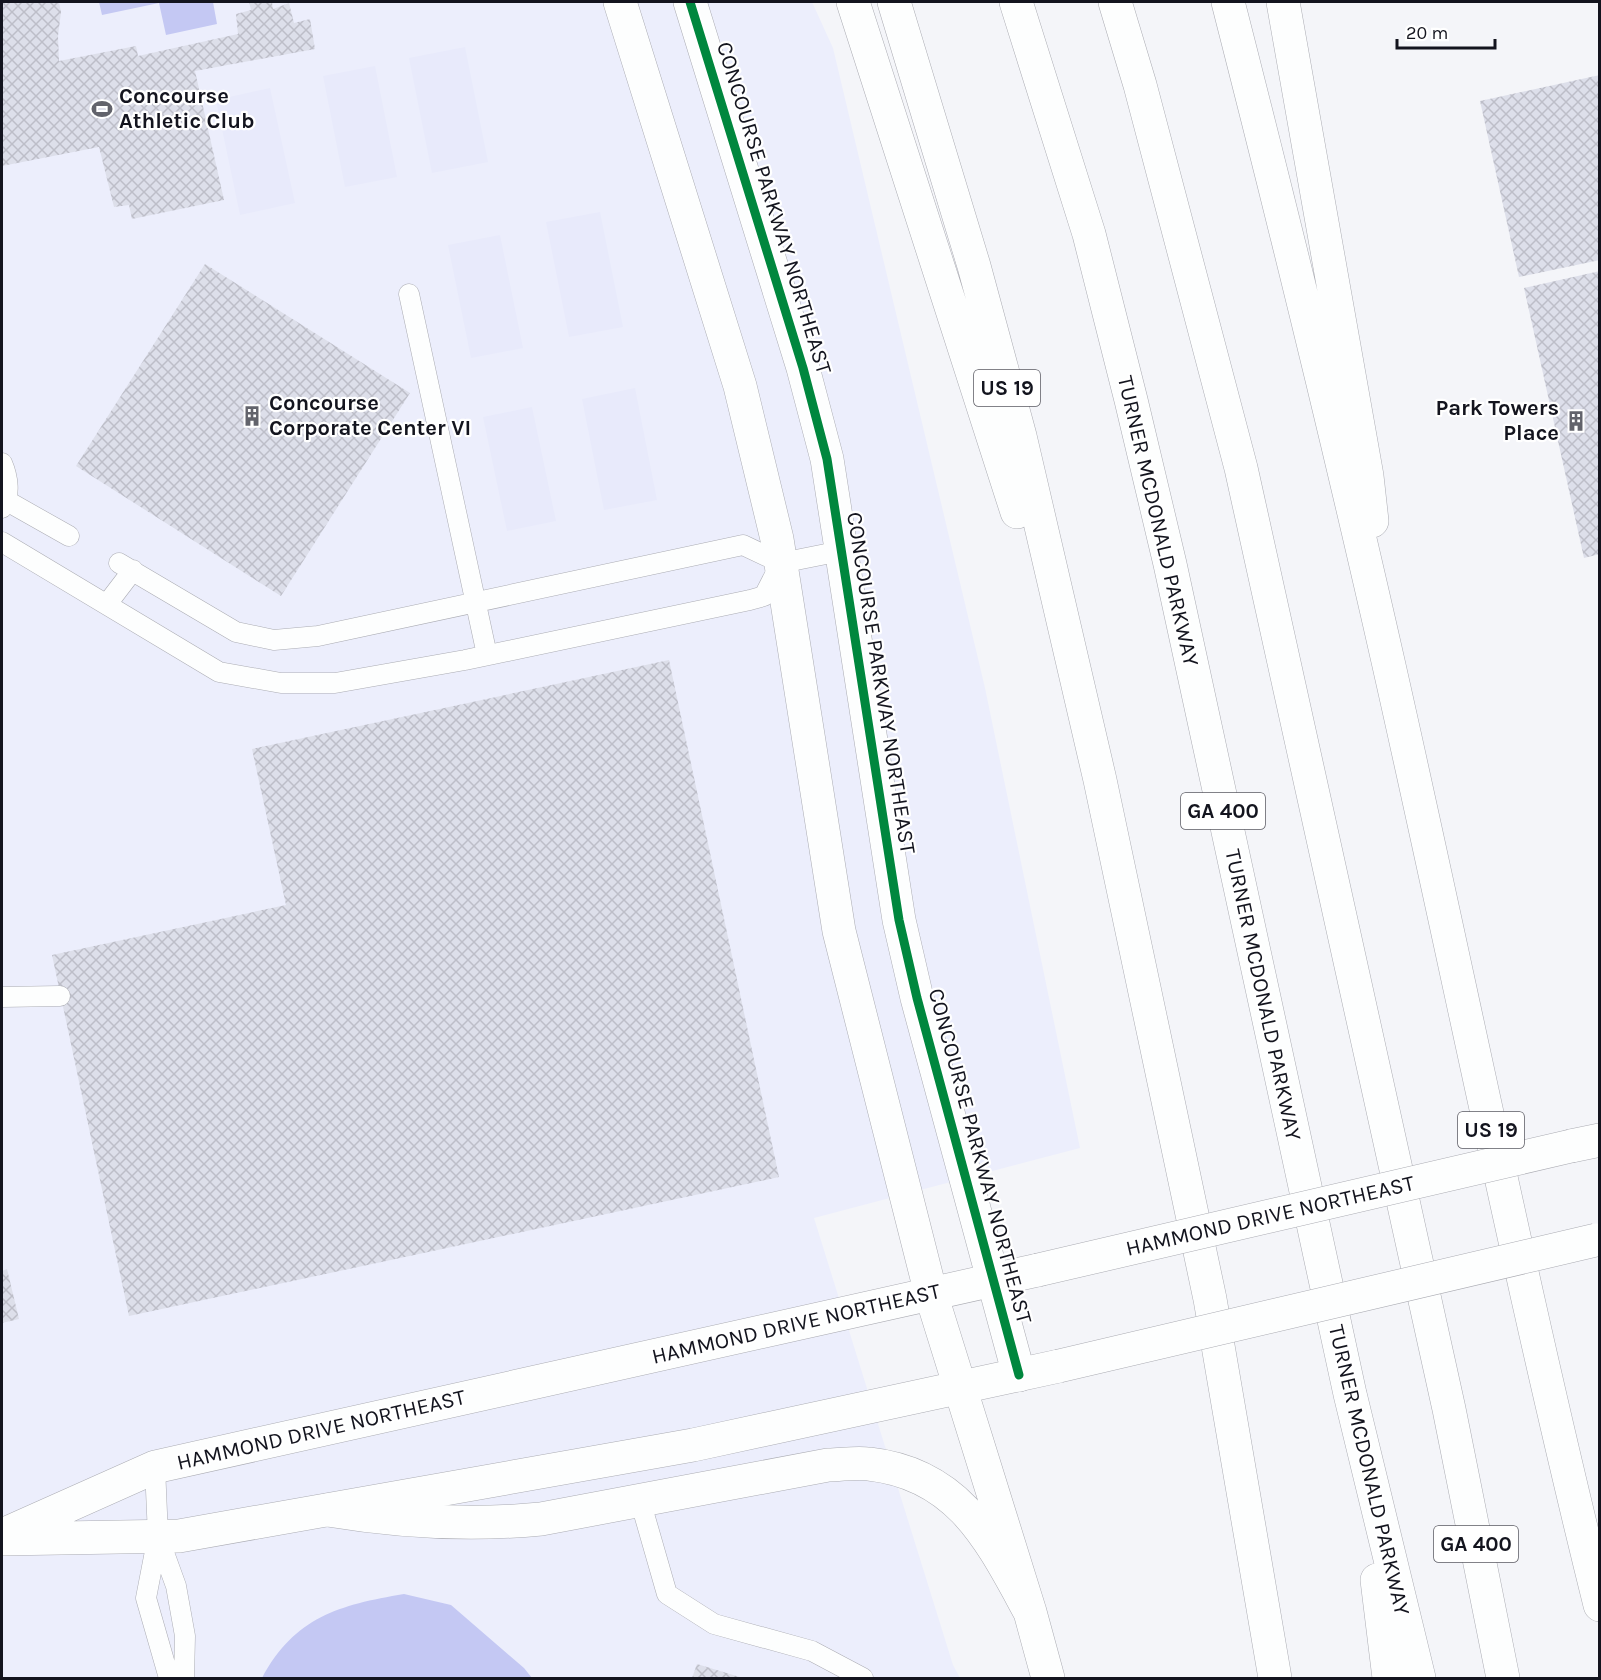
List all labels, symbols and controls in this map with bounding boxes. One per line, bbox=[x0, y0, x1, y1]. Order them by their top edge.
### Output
scale bar bbox=[1397, 12, 1494, 50]
text: 20 m bbox=[1406, 22, 1448, 44]
street label: CONCOURSE PARKWAY NORTHEAST bbox=[711, 39, 837, 377]
place label: Concourse Athletic Club bbox=[119, 83, 255, 134]
sports icon: Concourse Athletic Club bbox=[90, 97, 114, 121]
road number: US 19 bbox=[974, 370, 1040, 406]
street label: TURNER MCDONALD PARKWAY bbox=[1112, 373, 1204, 669]
place label: Concourse Corporate Center VI bbox=[269, 390, 471, 441]
place label: Park Towers Place bbox=[1435, 395, 1559, 446]
building icon: Concourse Corporate Center VI bbox=[240, 404, 264, 428]
building icon: Park Towers Place bbox=[1564, 409, 1588, 433]
street label: CONCOURSE PARKWAY NORTHEAST bbox=[841, 510, 921, 856]
road number: GA 400 bbox=[1181, 793, 1265, 829]
street label: TURNER MCDONALD PARKWAY bbox=[1219, 847, 1307, 1143]
street label: CONCOURSE PARKWAY NORTHEAST bbox=[923, 986, 1037, 1326]
road number: US 19 bbox=[1458, 1112, 1524, 1148]
street label: HAMMOND DRIVE NORTHEAST bbox=[1123, 1170, 1417, 1262]
street label: HAMMOND DRIVE NORTHEAST bbox=[649, 1278, 943, 1370]
street label: TURNER MCDONALD PARKWAY bbox=[1323, 1322, 1415, 1618]
street label: HAMMOND DRIVE NORTHEAST bbox=[174, 1384, 468, 1476]
road number: GA 400 bbox=[1434, 1526, 1518, 1562]

